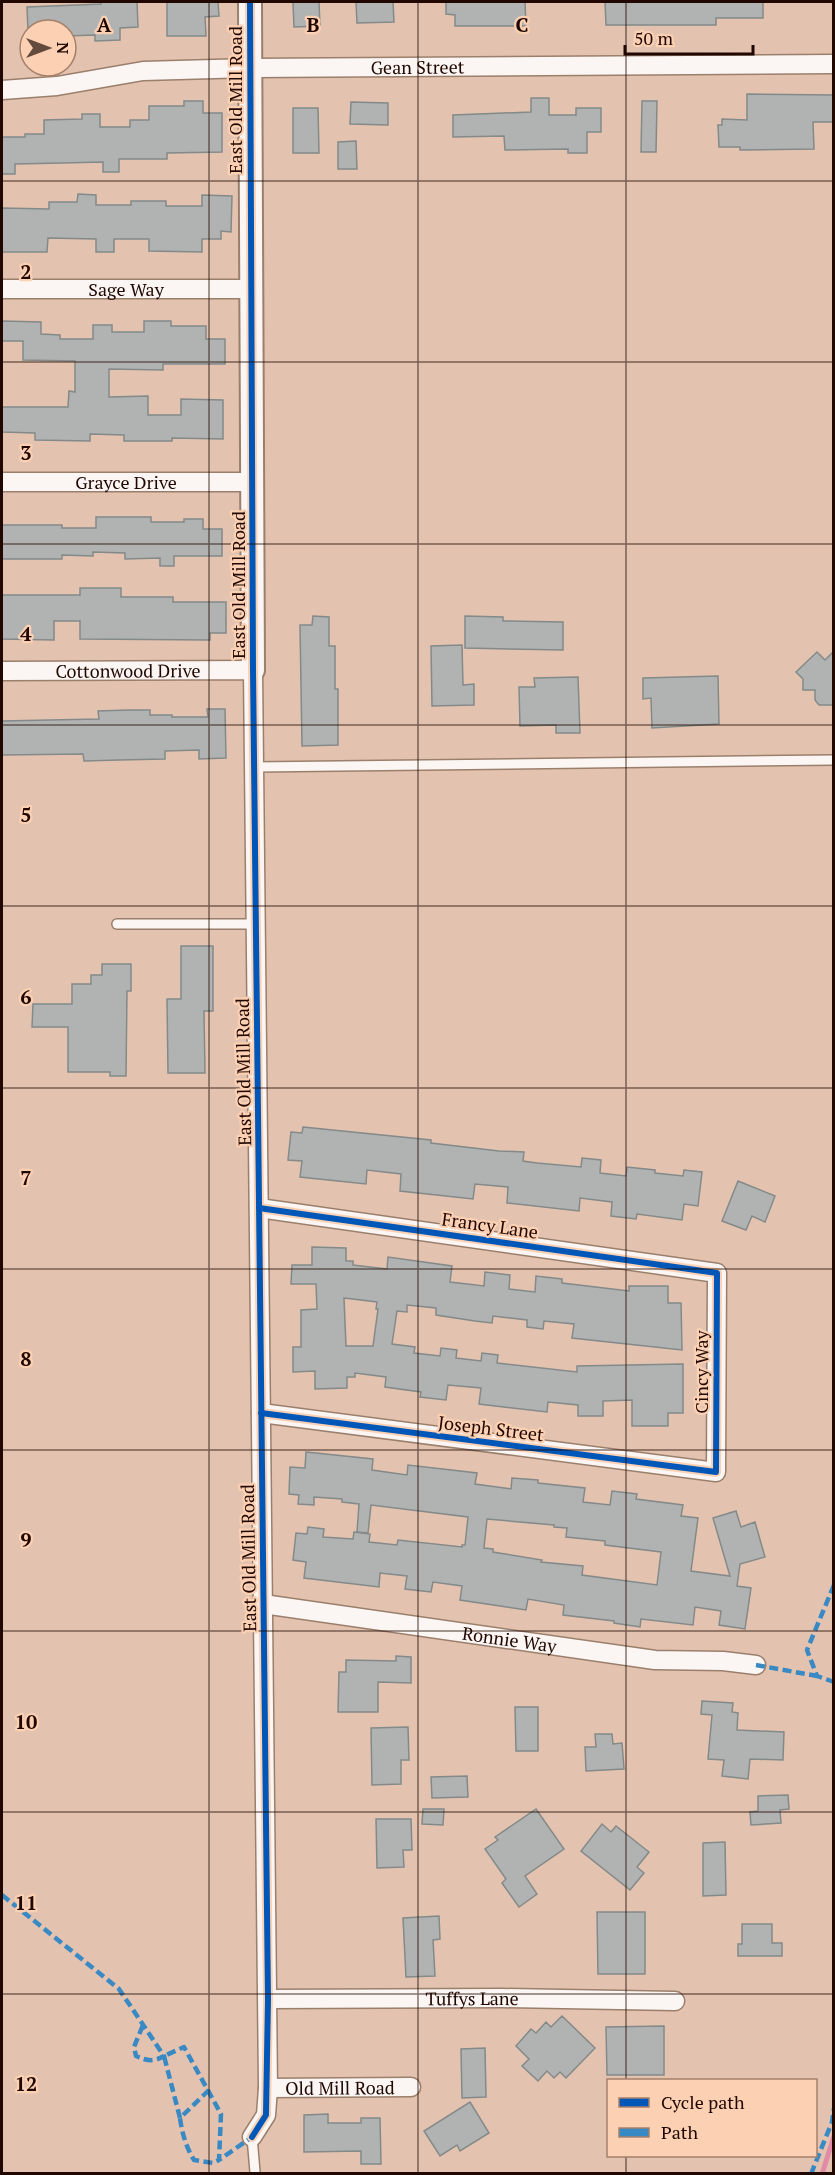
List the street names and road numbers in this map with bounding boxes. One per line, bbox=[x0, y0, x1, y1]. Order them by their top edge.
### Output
street label: East Old Mill Road bbox=[223, 26, 247, 174]
street label: Gean Street bbox=[371, 55, 465, 79]
street label: Sage Way bbox=[88, 277, 165, 301]
street label: Grayce Drive bbox=[75, 470, 177, 494]
street label: East Old Mill Road bbox=[226, 511, 250, 659]
street label: Cottonwood Drive bbox=[55, 658, 201, 683]
street label: East Old Mill Road bbox=[230, 998, 256, 1146]
street label: Francy Lane bbox=[440, 1206, 540, 1244]
street label: Cincy Way bbox=[689, 1329, 713, 1414]
street label: Joseph Street bbox=[437, 1410, 545, 1446]
street label: East Old Mill Road bbox=[235, 1484, 261, 1632]
street label: Ronnie Way bbox=[461, 1621, 559, 1658]
street label: Tuffys Lane bbox=[425, 1986, 519, 2010]
street label: Old Mill Road bbox=[285, 2075, 395, 2100]

